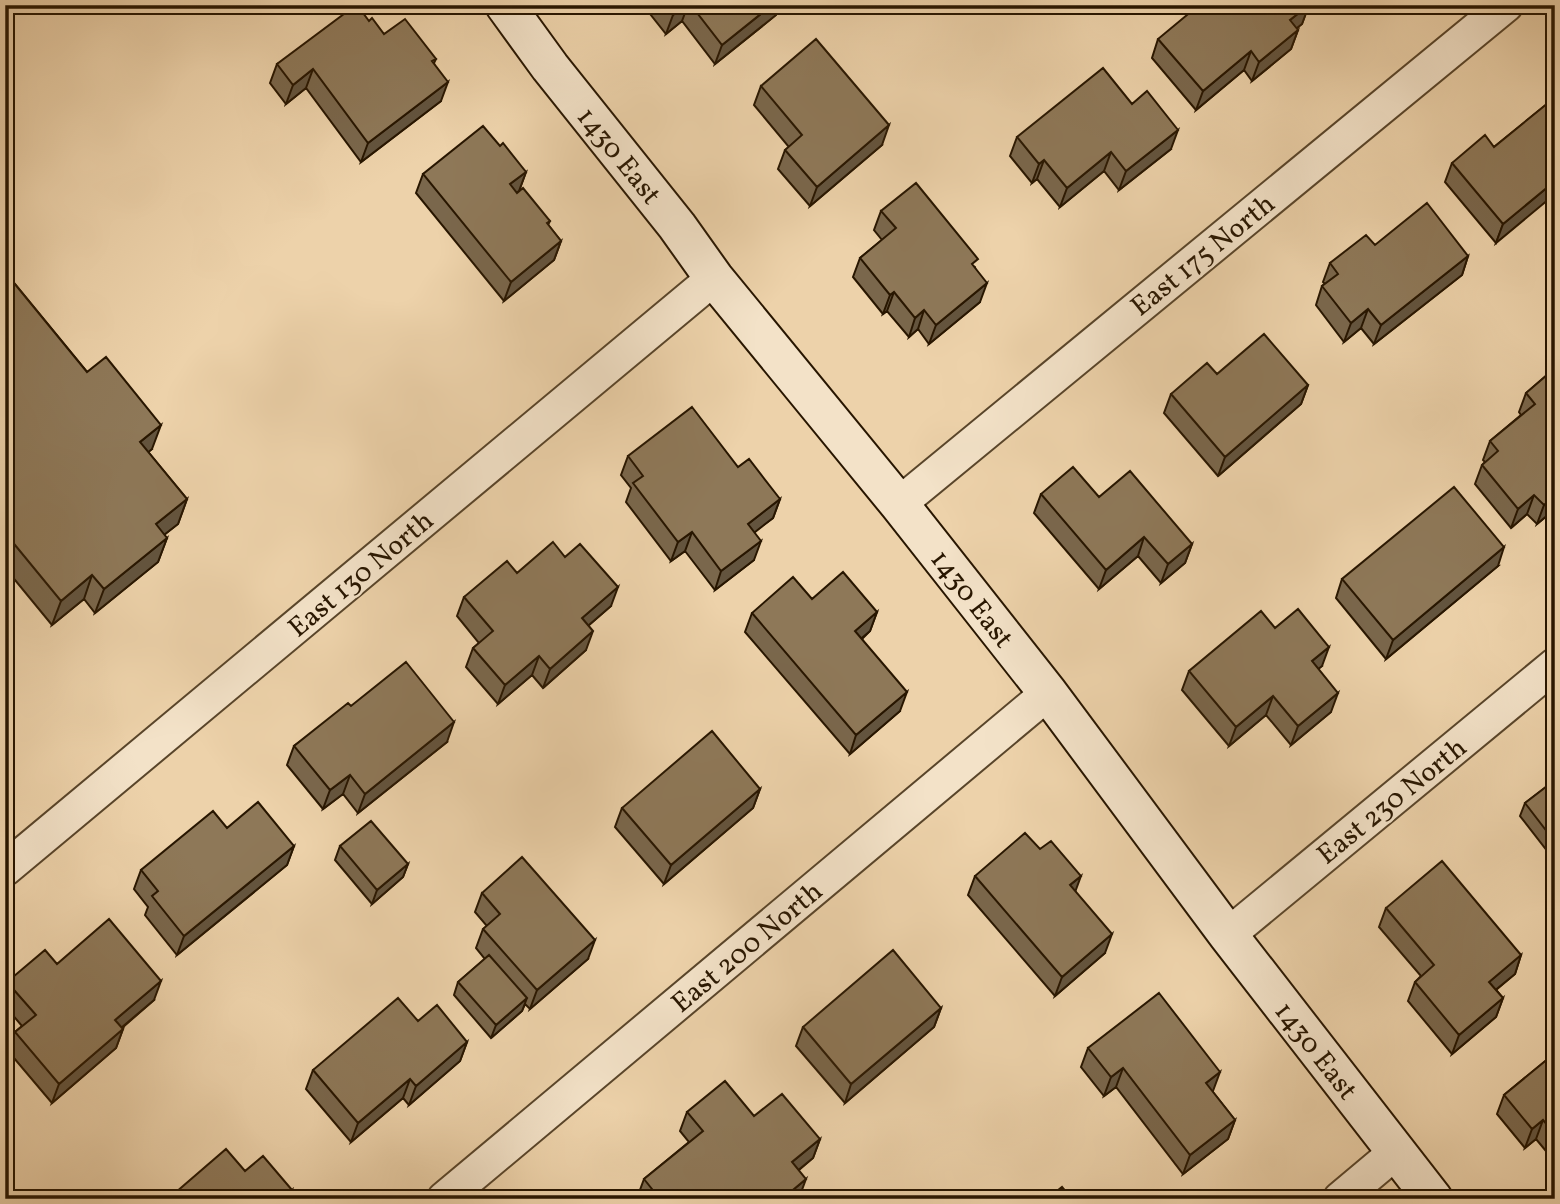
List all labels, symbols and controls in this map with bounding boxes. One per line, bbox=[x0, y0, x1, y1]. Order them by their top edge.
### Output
street label: 1430 East bbox=[567, 100, 669, 214]
street label: East 175 North bbox=[1123, 186, 1284, 326]
street label: East 130 North bbox=[280, 502, 443, 647]
street label: 1430 East bbox=[920, 542, 1022, 657]
street label: East 230 North bbox=[1309, 729, 1476, 875]
street label: East 200 North bbox=[664, 873, 832, 1023]
street label: 1430 East bbox=[1264, 994, 1366, 1109]

